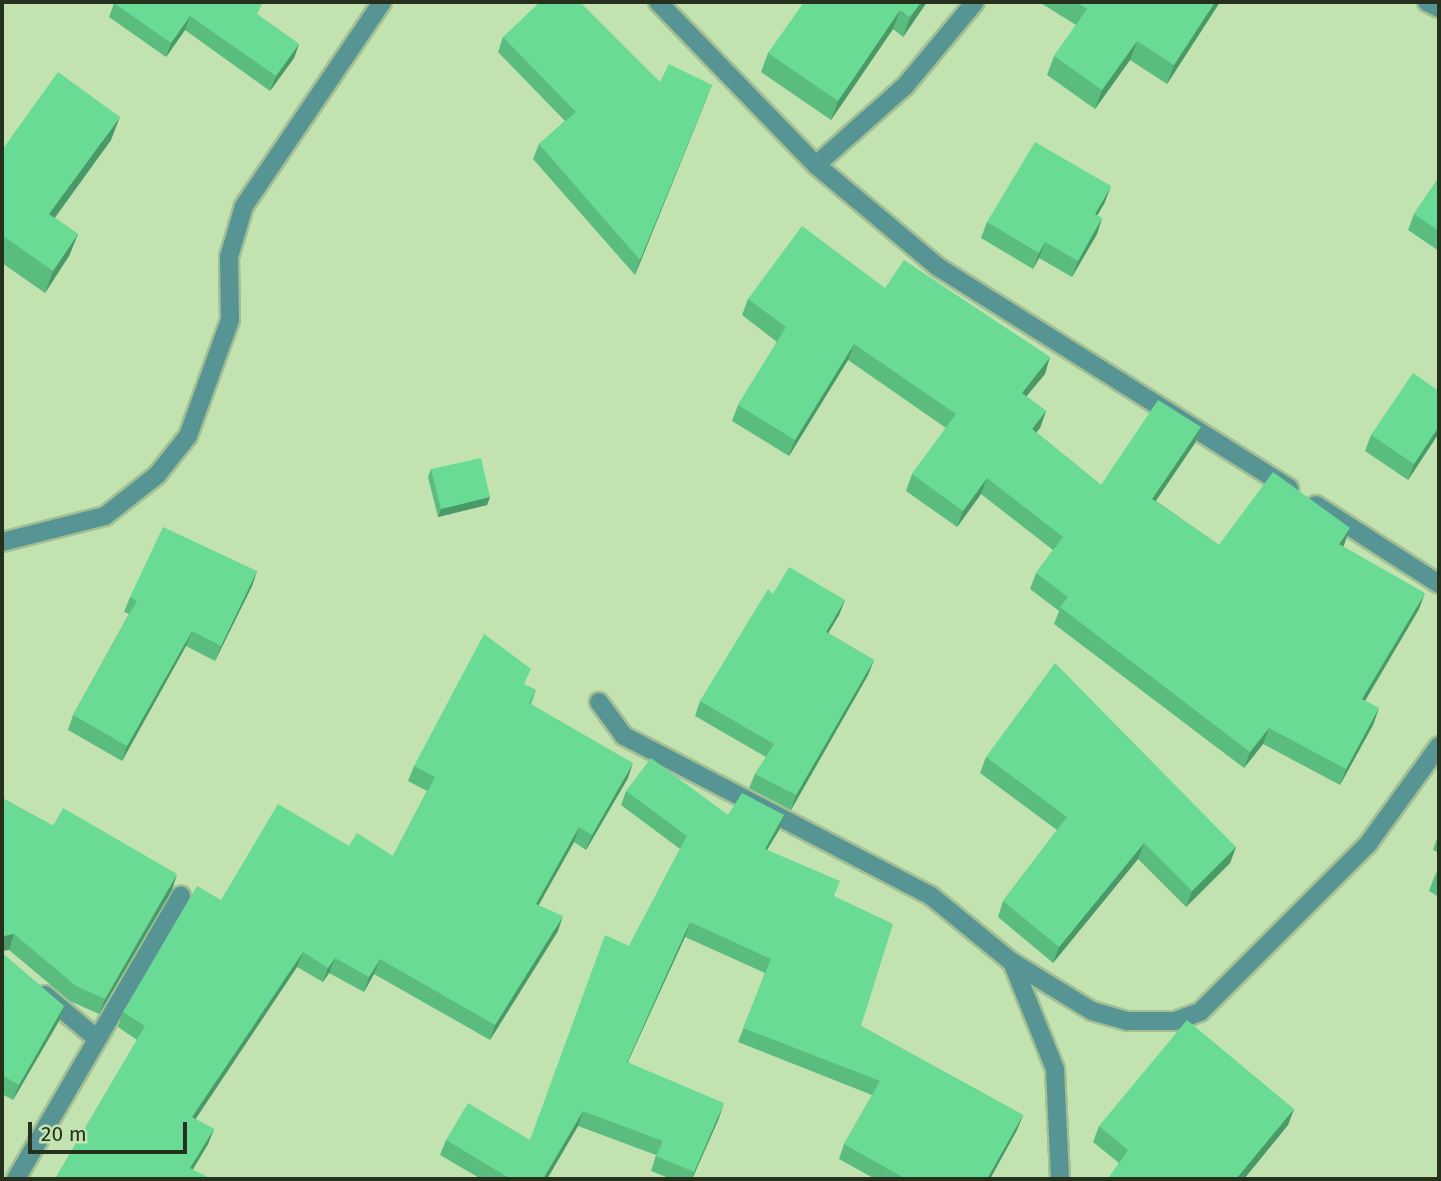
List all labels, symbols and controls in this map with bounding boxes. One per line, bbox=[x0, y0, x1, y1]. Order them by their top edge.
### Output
scale bar bbox=[32, 1108, 191, 1152]
text: 20 m bbox=[41, 1121, 87, 1147]

